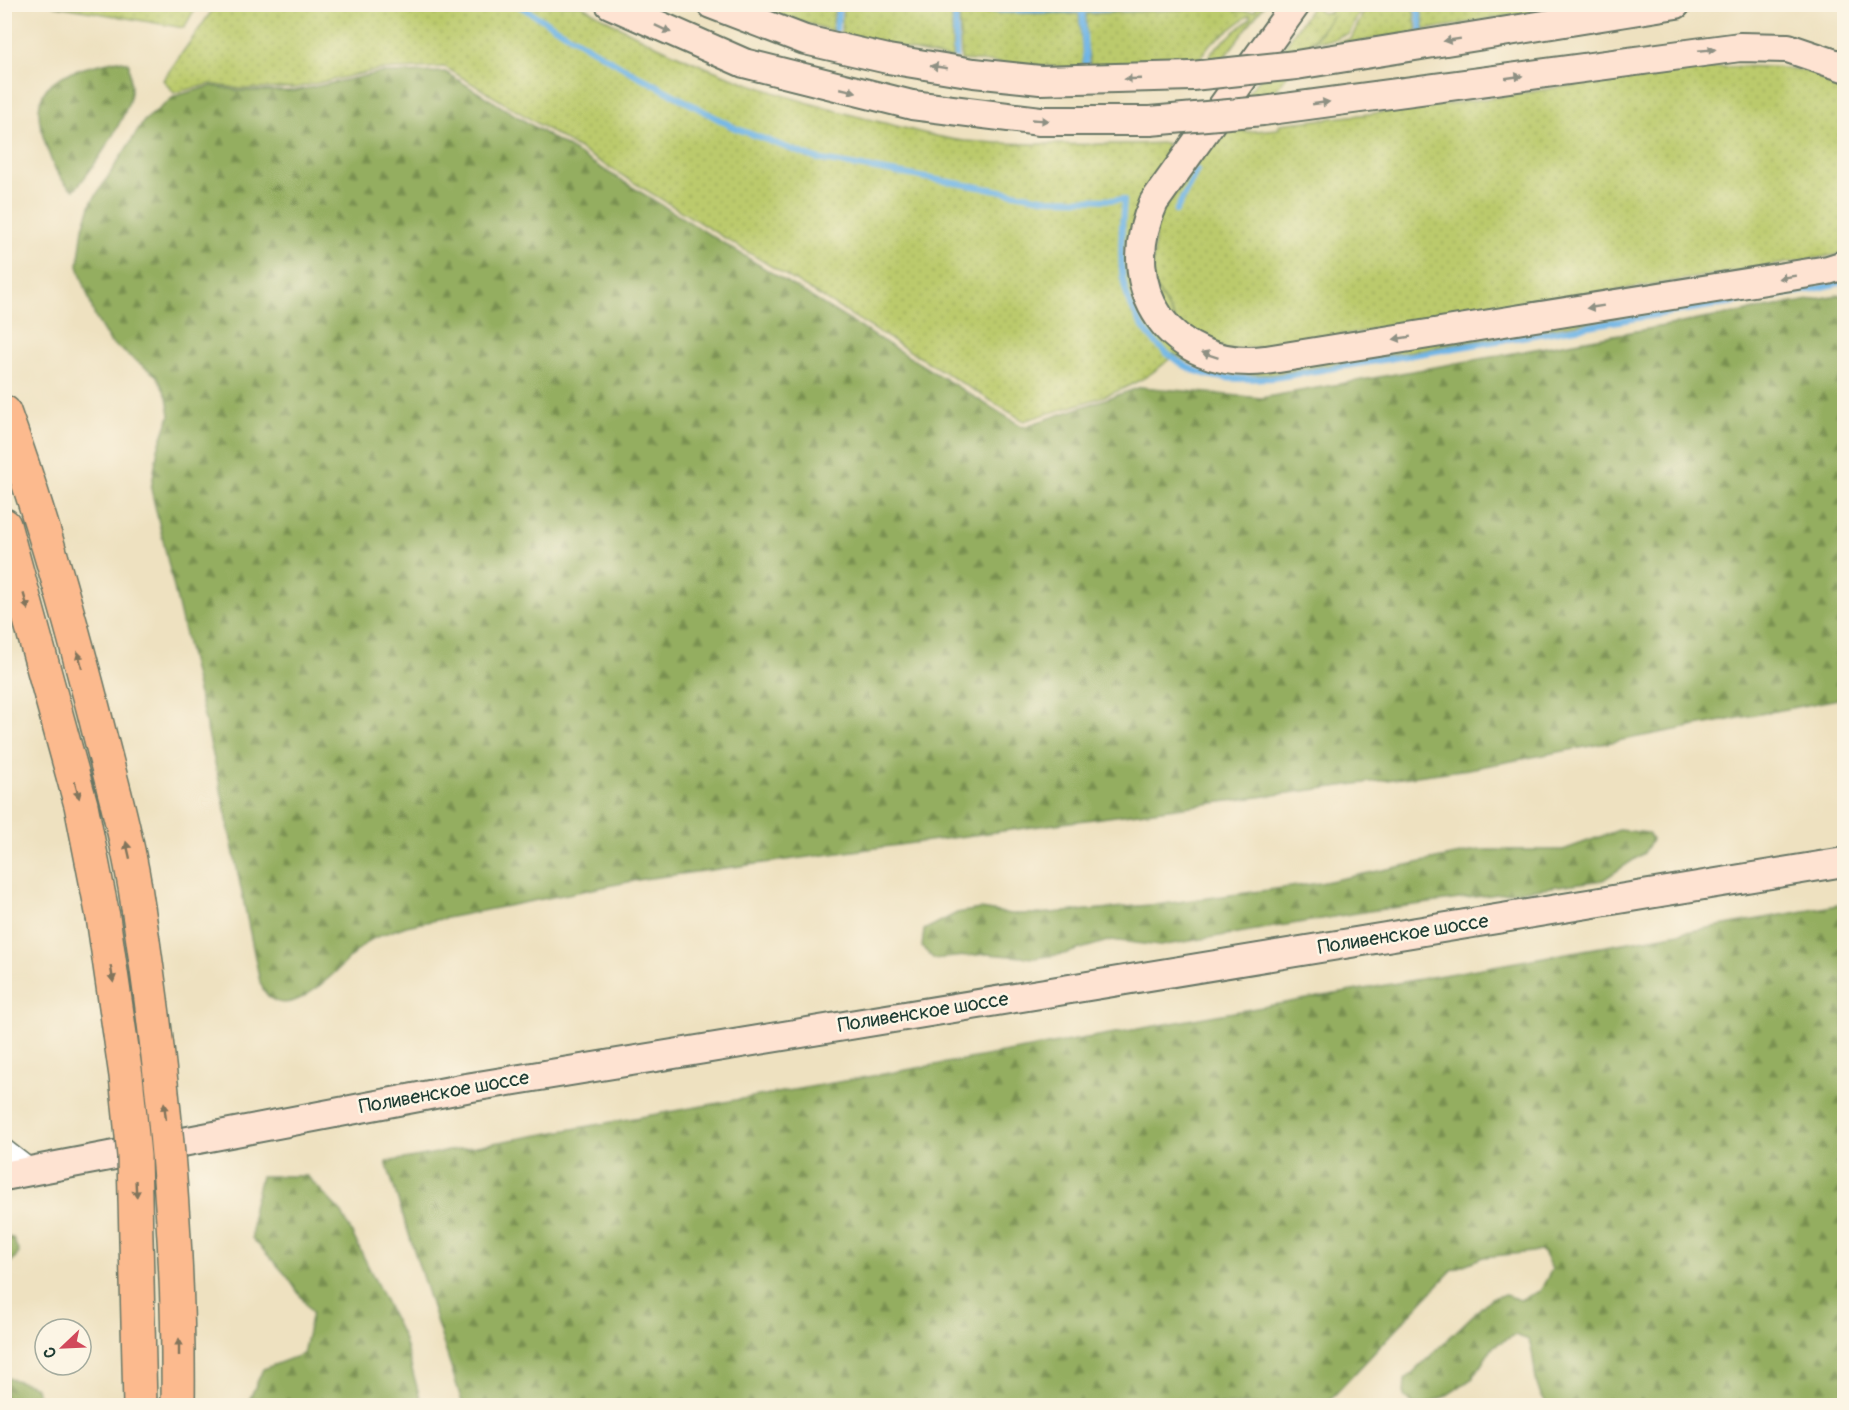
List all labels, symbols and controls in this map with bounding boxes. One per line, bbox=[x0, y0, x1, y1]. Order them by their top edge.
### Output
one-way arrow bbox=[654, 25, 672, 35]
one-way arrow bbox=[1442, 36, 1461, 45]
one-way arrow bbox=[1698, 45, 1717, 55]
one-way arrow bbox=[930, 62, 949, 71]
one-way arrow bbox=[1504, 72, 1523, 81]
one-way arrow bbox=[1124, 74, 1143, 83]
one-way arrow bbox=[839, 85, 857, 95]
one-way arrow bbox=[1311, 99, 1330, 108]
one-way arrow bbox=[1031, 116, 1050, 125]
one-way arrow bbox=[1778, 272, 1797, 281]
one-way arrow bbox=[1585, 303, 1604, 312]
one-way arrow bbox=[1392, 334, 1411, 343]
one-way arrow bbox=[1201, 349, 1219, 359]
one-way arrow bbox=[22, 593, 31, 611]
one-way arrow bbox=[75, 651, 85, 670]
one-way arrow bbox=[73, 781, 82, 799]
one-way arrow bbox=[122, 840, 132, 859]
street label: Поливенское шоссе bbox=[1316, 908, 1490, 960]
one-way arrow bbox=[108, 965, 117, 984]
street label: Поливенское шоссе bbox=[836, 986, 1010, 1038]
street label: Поливенское шоссе bbox=[357, 1065, 531, 1119]
one-way arrow bbox=[160, 1101, 169, 1120]
one-way arrow bbox=[131, 1180, 140, 1199]
north arrow bbox=[33, 1317, 93, 1377]
one-way arrow bbox=[174, 1338, 184, 1357]
text: С bbox=[39, 1344, 61, 1361]

